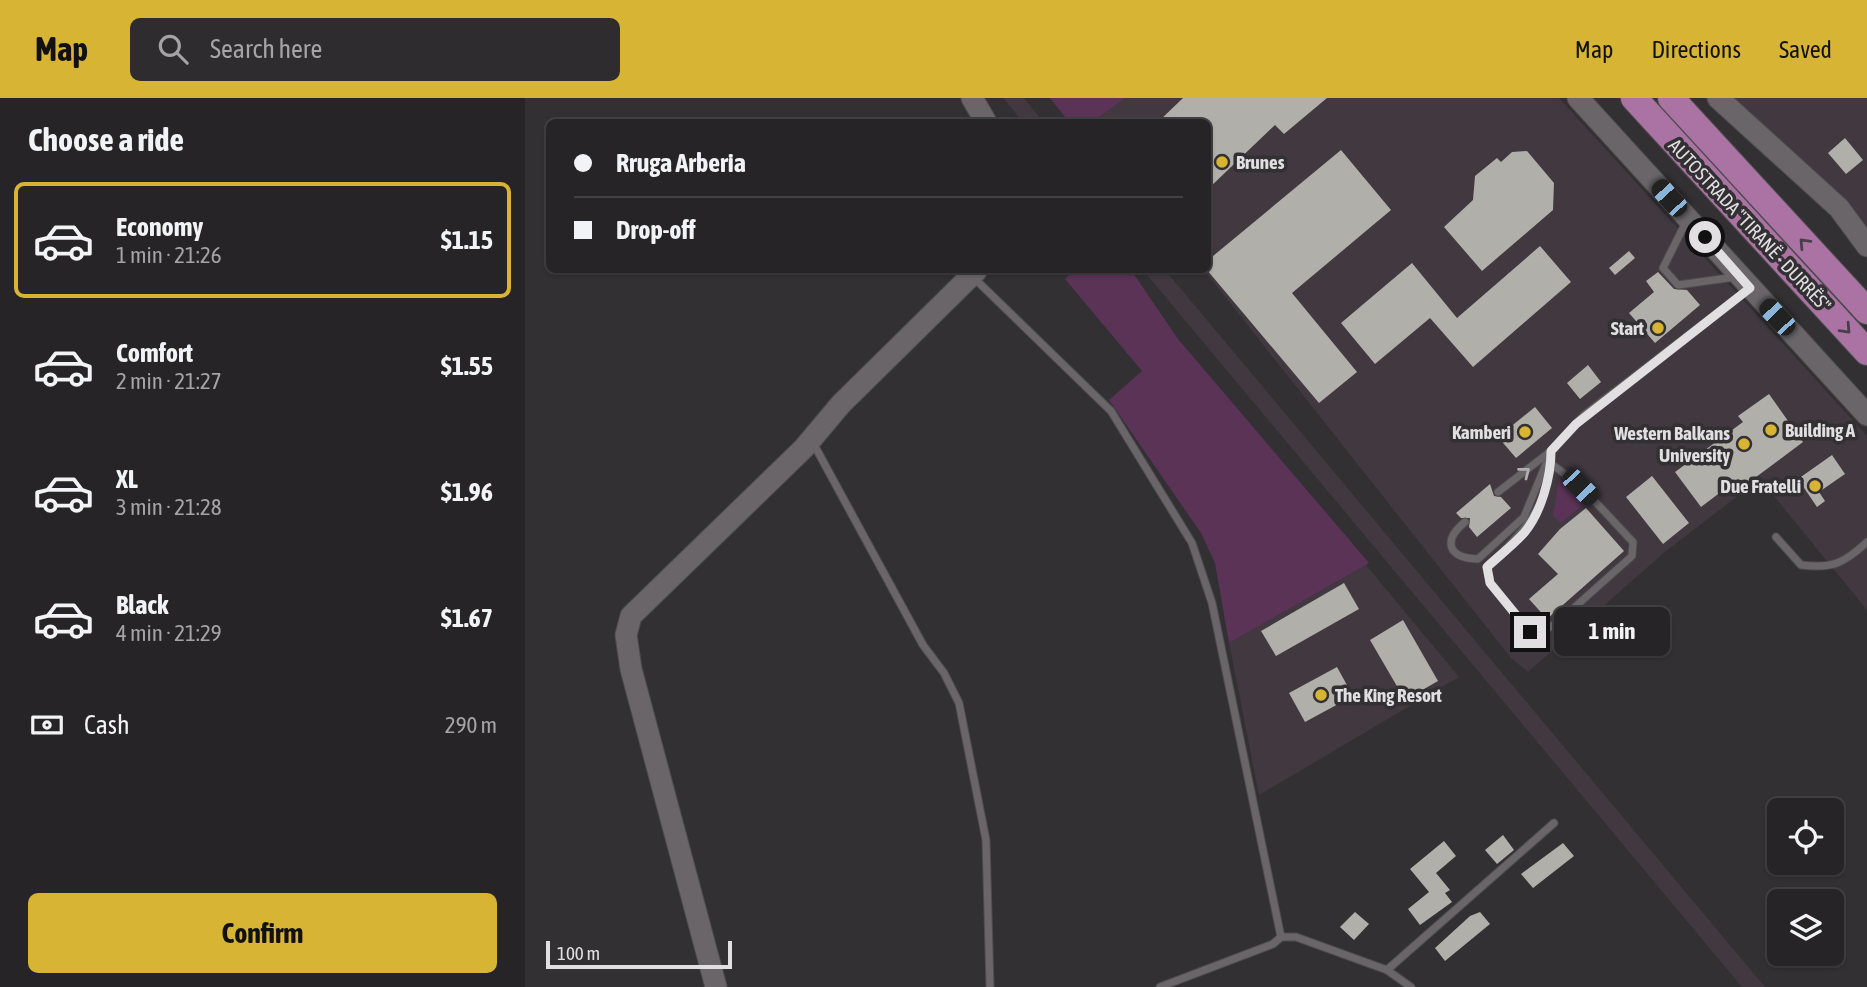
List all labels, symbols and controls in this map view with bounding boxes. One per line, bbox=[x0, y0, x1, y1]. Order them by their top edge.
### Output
search box bbox=[130, 18, 620, 81]
text: Map bbox=[35, 30, 88, 68]
icon: search bbox=[154, 30, 192, 68]
text: Search here bbox=[210, 34, 322, 64]
text: Map bbox=[1575, 36, 1613, 63]
text: Directions bbox=[1651, 36, 1741, 63]
text: Saved bbox=[1779, 36, 1832, 63]
text: Choose a ride bbox=[28, 121, 184, 158]
street label: AUTOSTRADA "TIRANË - DURRËS" bbox=[1664, 134, 1836, 316]
text: Rruga Arberia bbox=[616, 148, 746, 178]
place label: Brunes bbox=[1236, 151, 1285, 173]
marker: Brunes bbox=[1214, 154, 1230, 170]
car bbox=[1648, 175, 1691, 221]
icon: car bbox=[32, 209, 95, 272]
text: Economy bbox=[116, 212, 203, 242]
text: Drop-off bbox=[616, 215, 696, 245]
route start bbox=[1689, 221, 1721, 253]
text: $1.15 bbox=[441, 225, 493, 255]
one-way arrow bbox=[1800, 238, 1813, 251]
text: 1 min · 21:26 bbox=[116, 242, 222, 268]
car bbox=[1755, 294, 1800, 340]
place label: Start bbox=[1611, 317, 1645, 339]
marker: Start bbox=[1650, 320, 1666, 336]
one-way arrow bbox=[1837, 321, 1850, 334]
icon: car bbox=[32, 335, 95, 398]
text: Comfort bbox=[116, 338, 193, 368]
text: $1.55 bbox=[441, 351, 493, 381]
text: 2 min · 21:27 bbox=[116, 368, 222, 394]
place label: Building A bbox=[1785, 419, 1856, 441]
place label: Kamberi bbox=[1452, 421, 1511, 443]
place label: Western Balkans University bbox=[1613, 422, 1730, 466]
marker: Building A bbox=[1763, 422, 1779, 438]
marker: Kamberi bbox=[1517, 424, 1533, 440]
marker: Western Balkans University bbox=[1736, 436, 1752, 452]
icon: car bbox=[32, 461, 95, 524]
text: XL bbox=[116, 464, 138, 494]
car bbox=[1558, 465, 1603, 509]
one-way arrow bbox=[1517, 467, 1529, 480]
place label: Due Fratelli bbox=[1720, 475, 1801, 497]
text: $1.96 bbox=[441, 477, 493, 507]
marker: Due Fratelli bbox=[1807, 478, 1823, 494]
text: 3 min · 21:28 bbox=[116, 494, 222, 520]
icon: car bbox=[32, 587, 95, 650]
text: Black bbox=[116, 590, 168, 620]
text: $1.67 bbox=[441, 603, 493, 633]
callout: 1 min bbox=[1555, 608, 1670, 656]
route end bbox=[1514, 616, 1546, 648]
text: 1 min bbox=[1589, 618, 1635, 644]
text: 4 min · 21:29 bbox=[116, 620, 222, 646]
place label: The King Resort bbox=[1335, 684, 1442, 706]
marker: The King Resort bbox=[1313, 687, 1329, 703]
icon: cash bbox=[28, 706, 66, 744]
text: Cash bbox=[84, 710, 130, 740]
text: 290 m bbox=[445, 712, 497, 738]
map controls bbox=[1767, 798, 1844, 966]
button: locate bbox=[1767, 798, 1844, 875]
button: layers bbox=[1767, 889, 1844, 966]
button: Confirm bbox=[28, 893, 497, 973]
scale bar bbox=[546, 938, 731, 970]
text: 100 m bbox=[557, 942, 600, 964]

